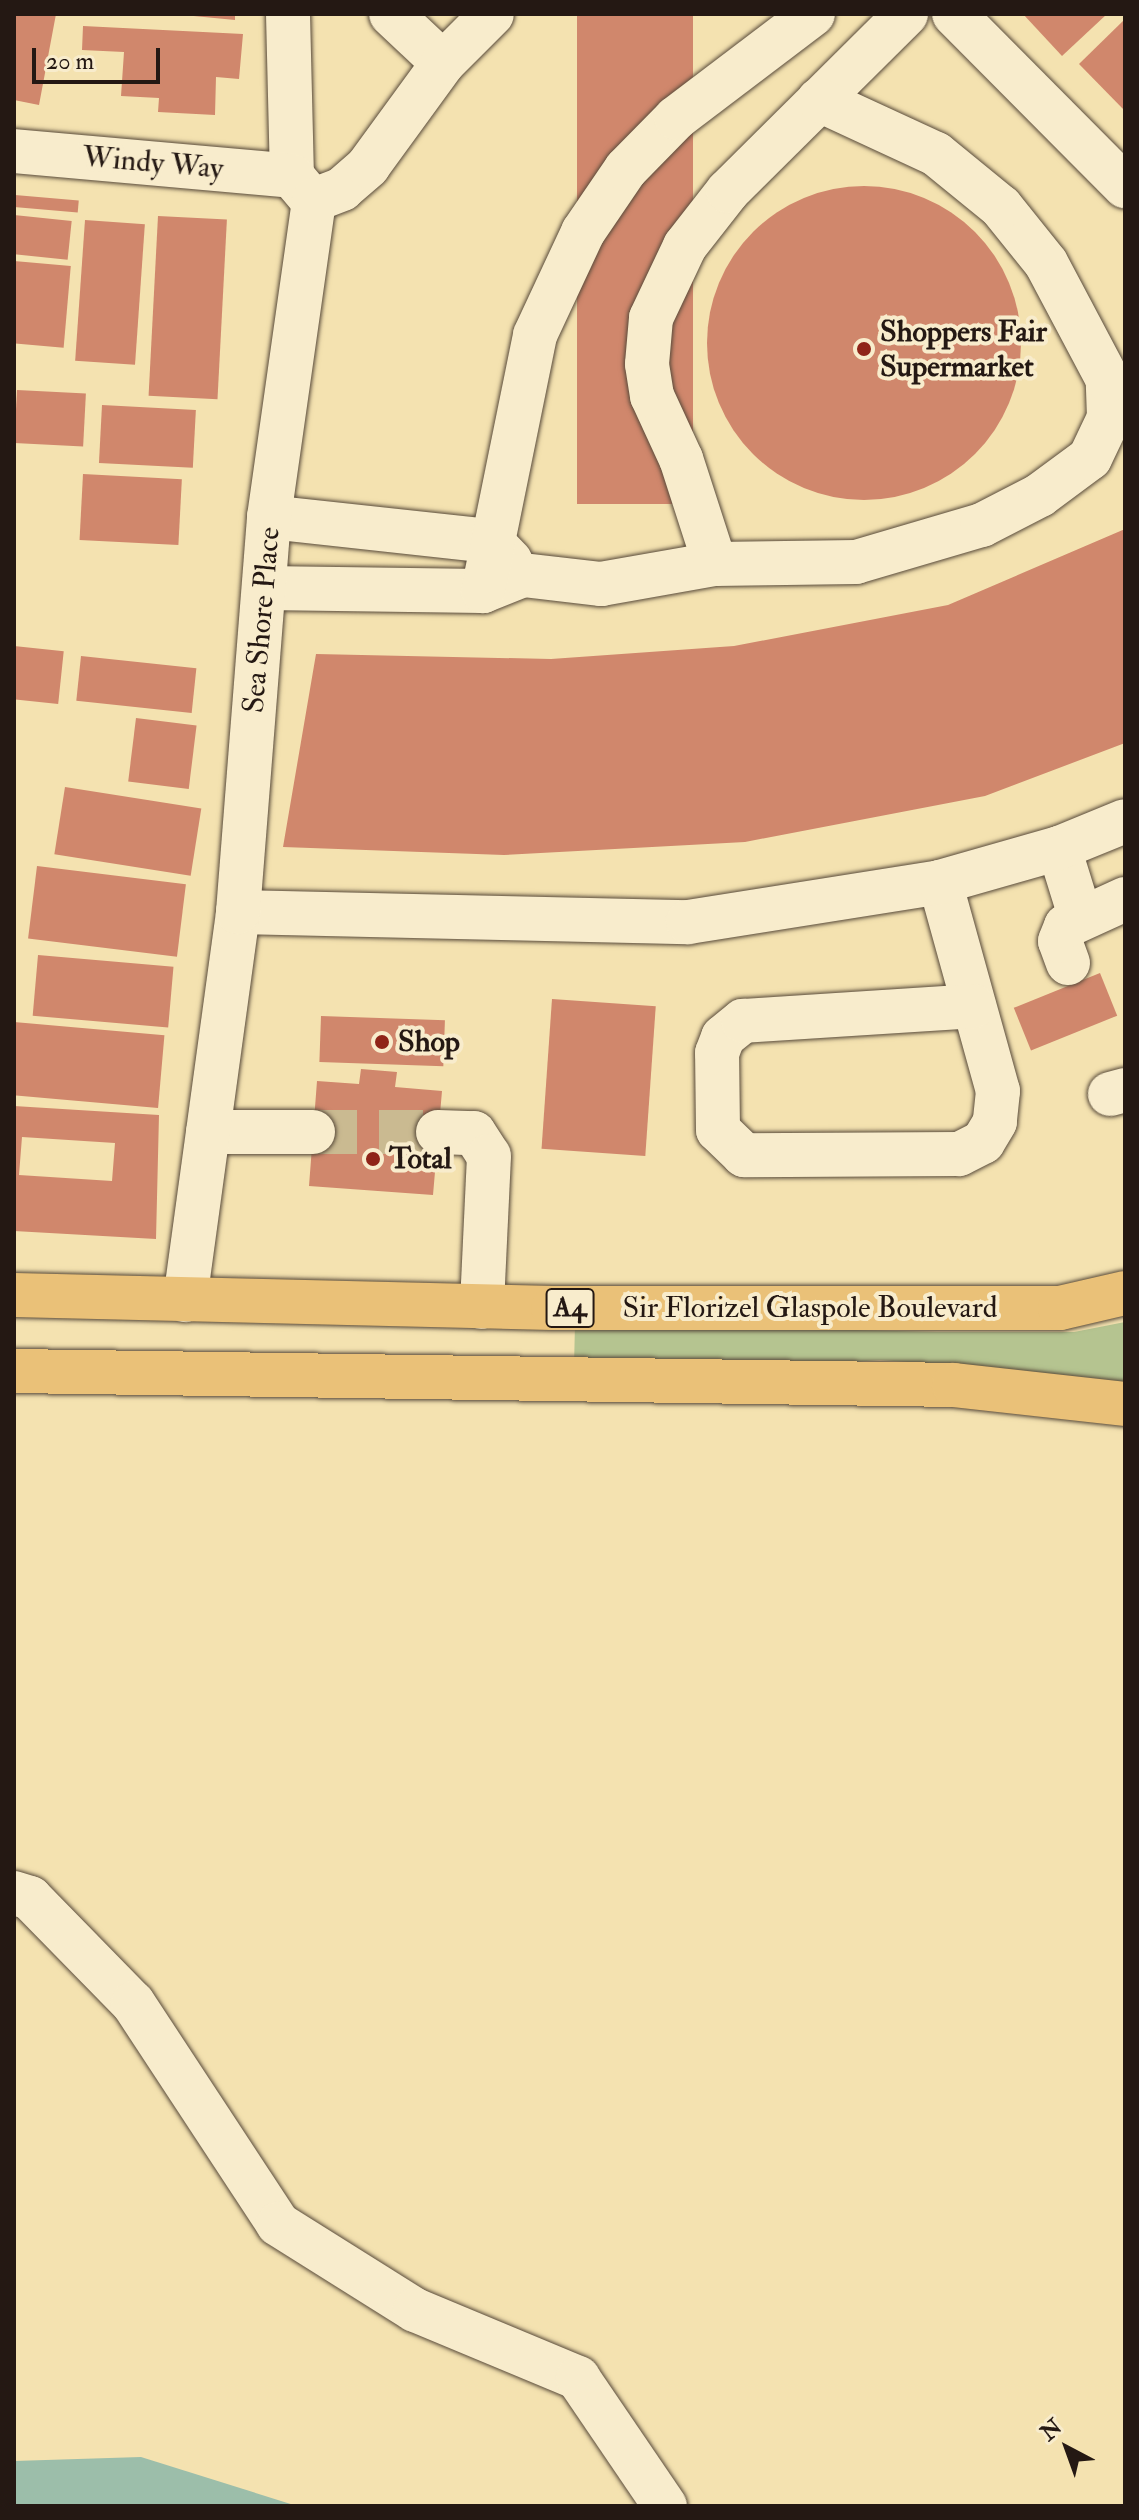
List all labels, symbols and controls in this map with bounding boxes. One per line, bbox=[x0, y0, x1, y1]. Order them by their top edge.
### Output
scale bar bbox=[36, 32, 164, 82]
text: 20 m bbox=[46, 46, 94, 77]
street label: Windy Way bbox=[81, 139, 225, 187]
place label: Shoppers Fair Supermarket bbox=[880, 314, 1047, 384]
marker: Shoppers Fair Supermarket bbox=[855, 340, 873, 358]
street label: Sea Shore Place bbox=[236, 525, 288, 715]
place label: Shop bbox=[398, 1024, 460, 1060]
marker: Shop bbox=[373, 1033, 391, 1051]
place label: Total bbox=[389, 1141, 452, 1177]
marker: Total bbox=[364, 1150, 382, 1168]
road number: A4 bbox=[544, 1284, 596, 1332]
street label: Sir Florizel Glaspole Boulevard bbox=[622, 1290, 998, 1326]
north arrow bbox=[1027, 2408, 1107, 2488]
text: N bbox=[1035, 2413, 1068, 2447]

